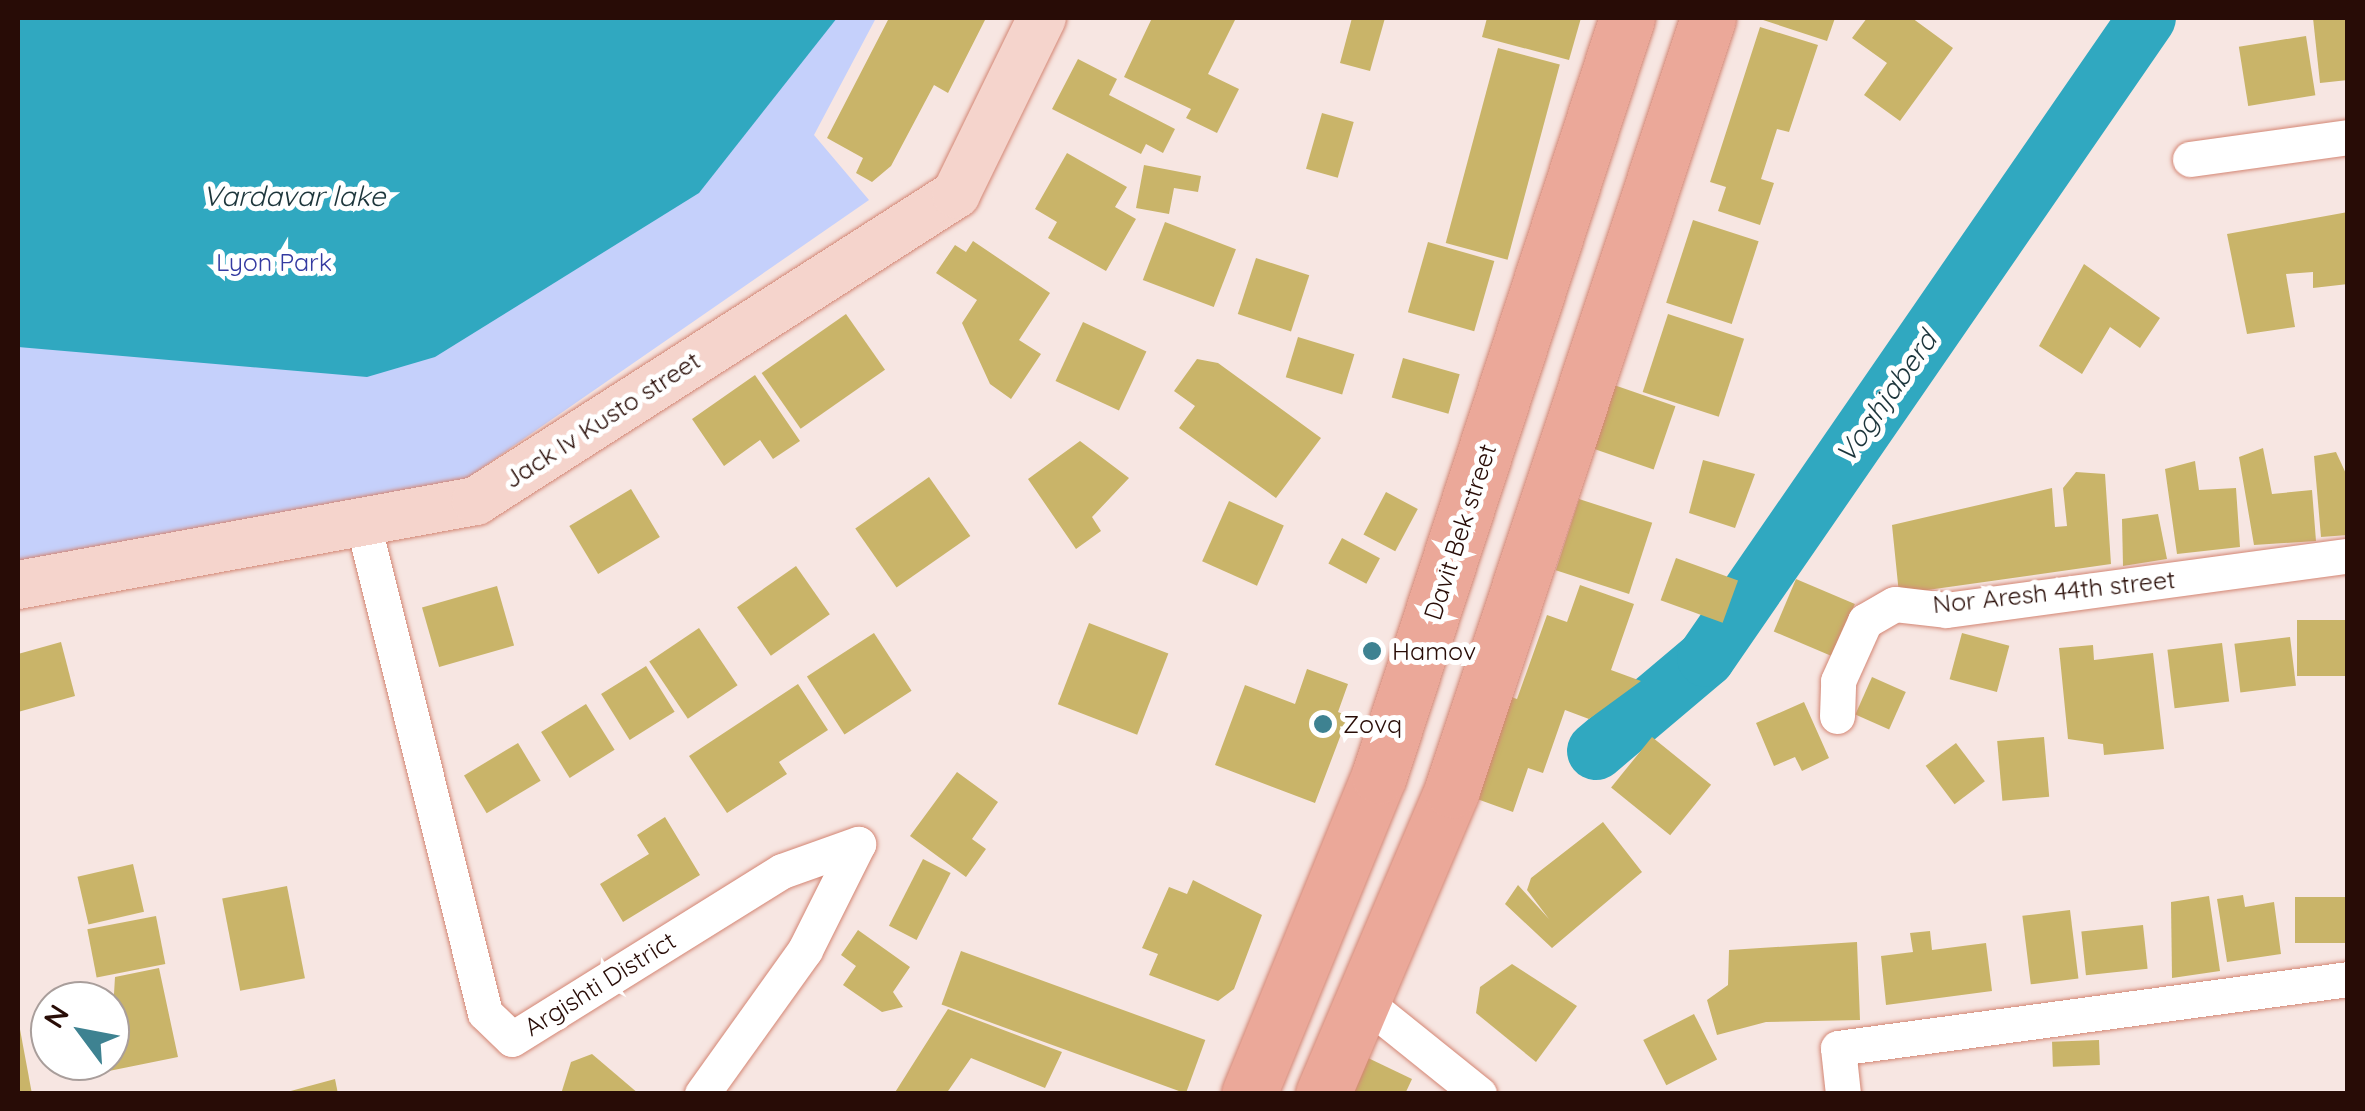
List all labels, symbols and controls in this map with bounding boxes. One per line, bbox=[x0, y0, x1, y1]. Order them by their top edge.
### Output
water label: Vardavar lake bbox=[203, 179, 385, 213]
park label: Lyon Park bbox=[216, 247, 332, 277]
water label: Voghjaberd bbox=[1828, 325, 1944, 469]
street label: Jack Iv Kusto street bbox=[498, 345, 706, 495]
street label: Davit Bek street bbox=[1417, 440, 1503, 624]
street label: Nor Aresh 44th street bbox=[1931, 564, 2177, 620]
place label: Hamov bbox=[1392, 636, 1476, 666]
marker: Hamov bbox=[1361, 640, 1383, 662]
place label: Zovq bbox=[1343, 709, 1402, 739]
marker: Zovq bbox=[1312, 713, 1334, 735]
street label: Argishti District bbox=[519, 925, 681, 1043]
north arrow bbox=[30, 981, 130, 1081]
text: N bbox=[36, 998, 76, 1034]

